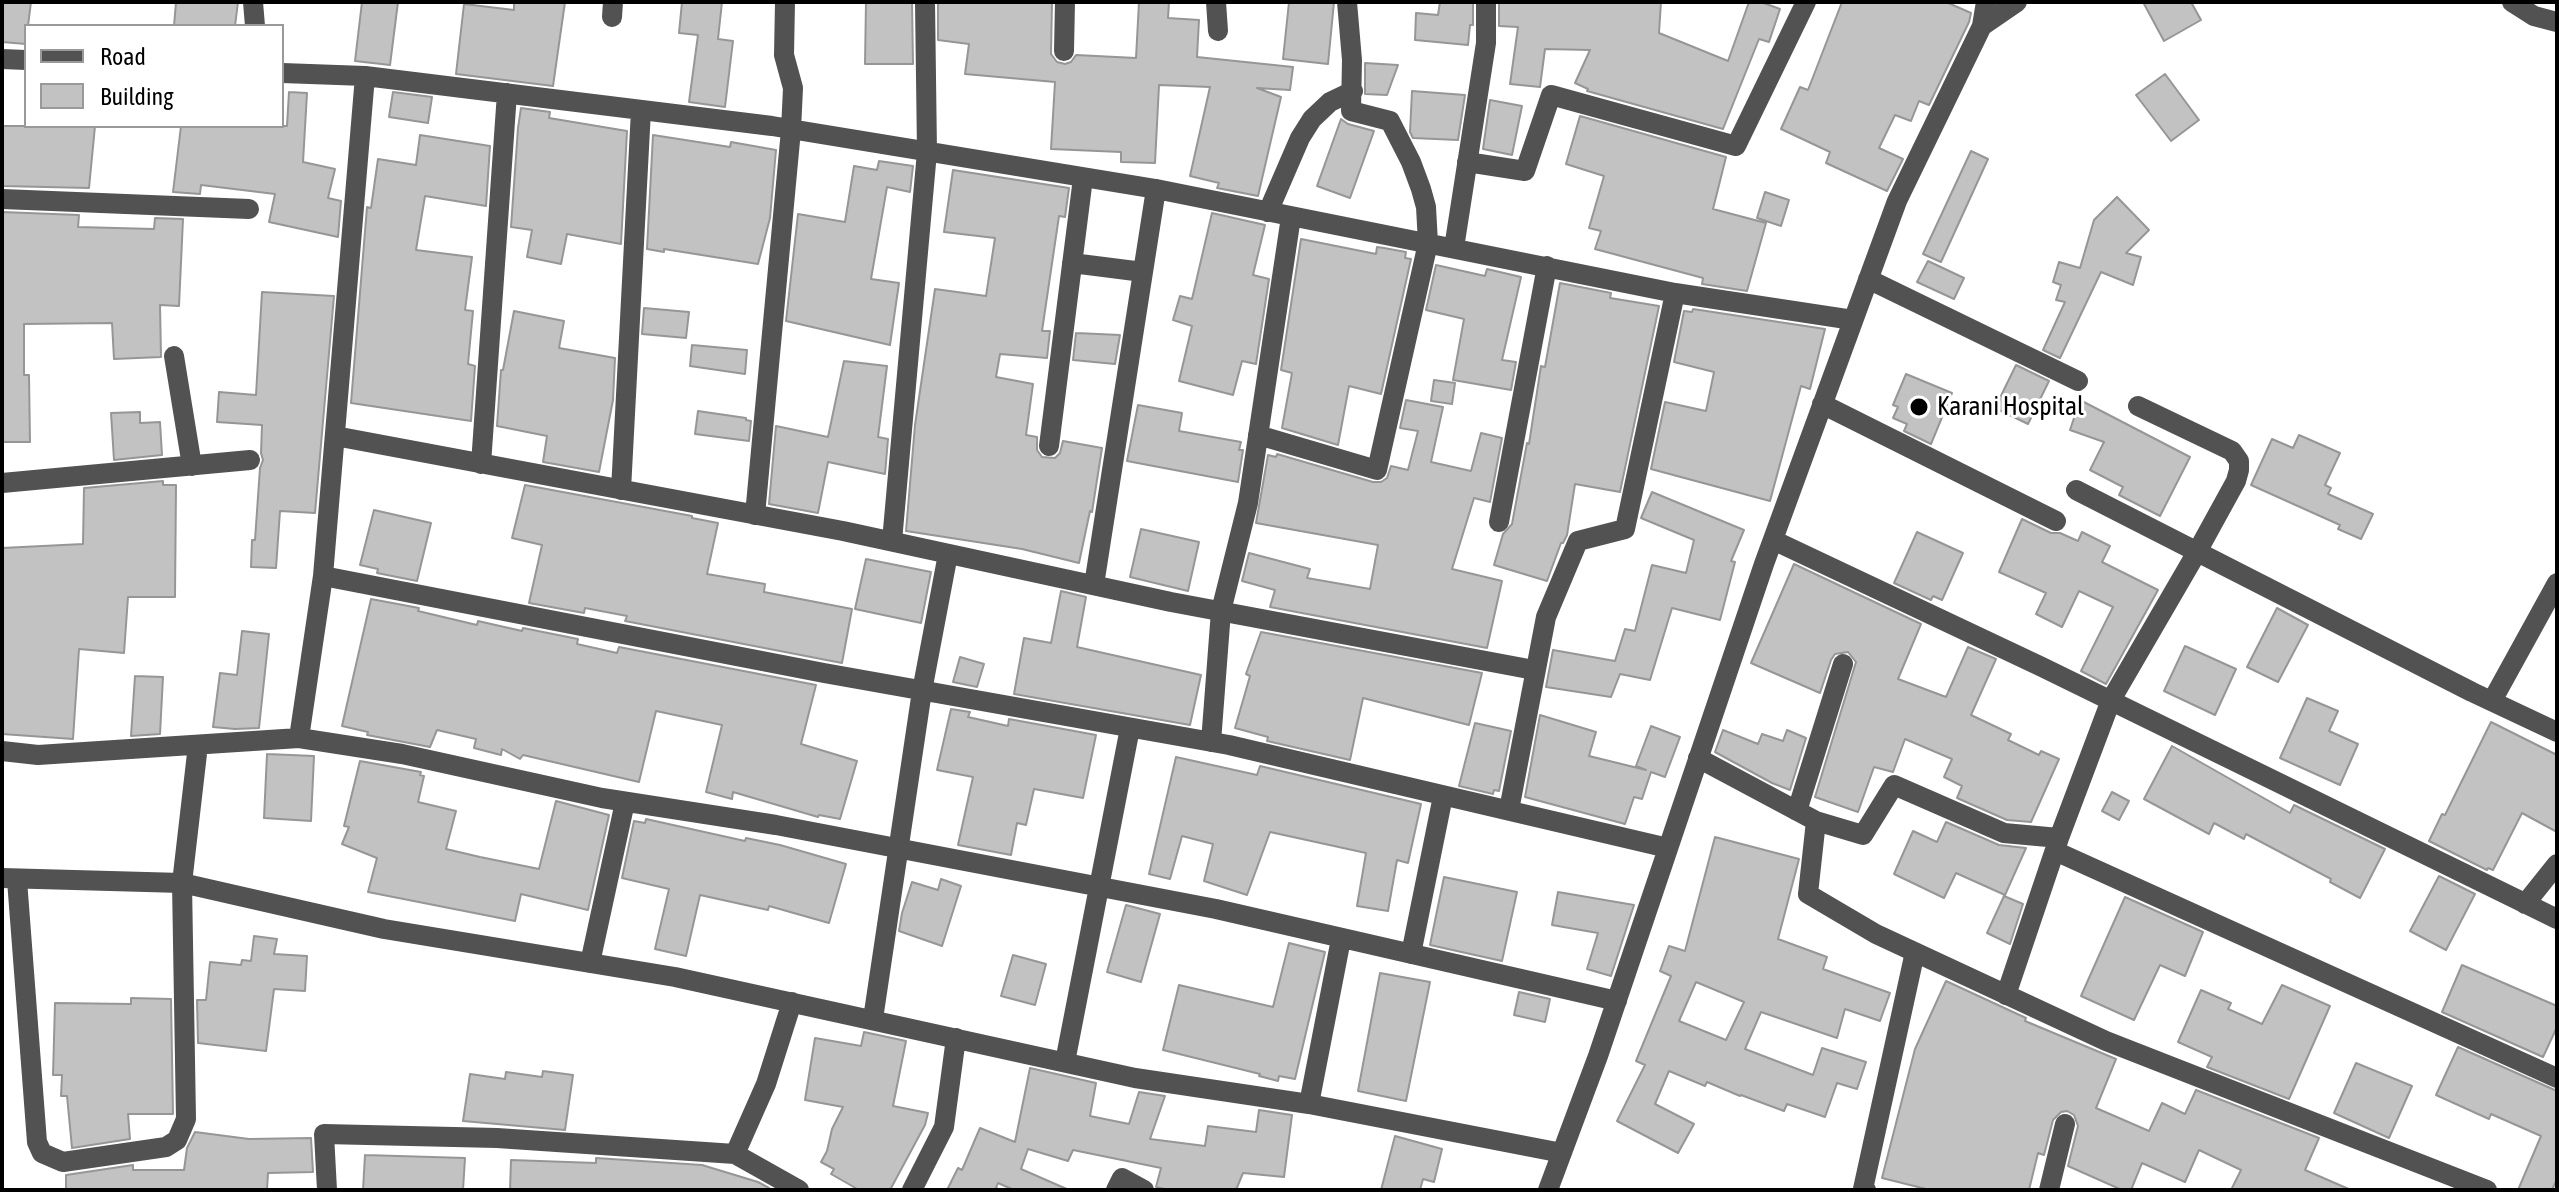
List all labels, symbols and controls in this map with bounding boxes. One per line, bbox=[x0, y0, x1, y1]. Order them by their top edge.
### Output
legend bbox=[24, 24, 284, 128]
text: Road bbox=[100, 43, 146, 70]
text: Building bbox=[100, 83, 173, 110]
place label: Karani Hospital bbox=[1937, 391, 2084, 423]
marker: Karani Hospital bbox=[1908, 396, 1930, 418]

